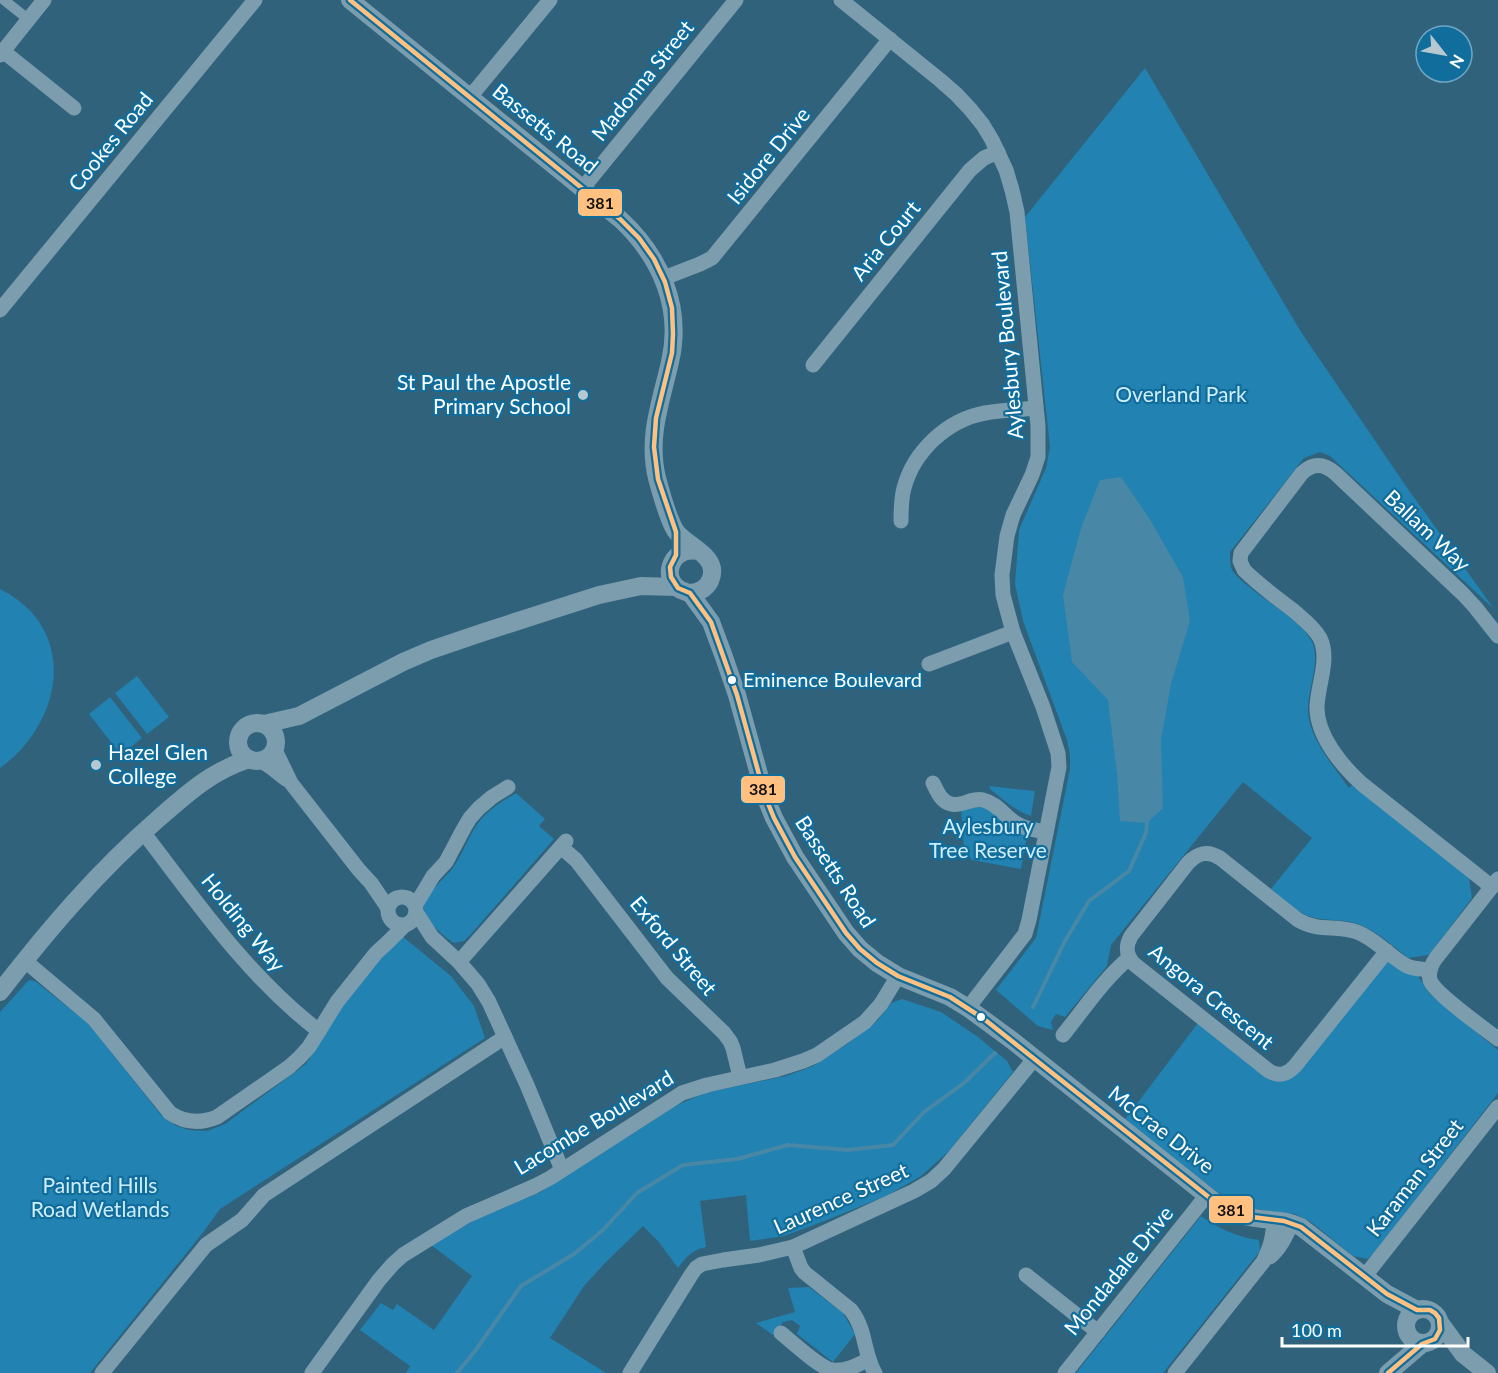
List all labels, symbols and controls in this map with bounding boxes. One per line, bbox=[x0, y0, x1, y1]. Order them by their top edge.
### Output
street label: Madonna Street bbox=[586, 14, 698, 145]
north arrow bbox=[1414, 24, 1474, 84]
text: N bbox=[1446, 52, 1469, 72]
street label: Bassetts Road bbox=[488, 78, 604, 178]
street label: Cookes Road bbox=[62, 87, 157, 195]
street label: Isidore Drive bbox=[721, 102, 814, 208]
line badge: 381 bbox=[577, 188, 623, 217]
text: 381 bbox=[586, 193, 614, 212]
street label: Aria Court bbox=[845, 195, 925, 285]
street label: Aylesbury Boulevard bbox=[986, 250, 1027, 440]
place label: St Paul the Apostle Primary School bbox=[397, 369, 571, 418]
park label: Overland Park bbox=[1115, 381, 1247, 406]
marker: St Paul the Apostle Primary School bbox=[576, 388, 590, 402]
street label: Ballam Way bbox=[1380, 484, 1476, 576]
place label: Eminence Boulevard bbox=[743, 667, 922, 691]
marker: Eminence Boulevard bbox=[726, 674, 738, 686]
place label: Hazel Glen College bbox=[108, 739, 208, 788]
marker: Hazel Glen College bbox=[89, 758, 103, 772]
line badge: 381 bbox=[740, 775, 786, 804]
text: 381 bbox=[749, 779, 777, 798]
street label: Bassetts Road bbox=[791, 811, 882, 932]
park label: Aylesbury Tree Reserve bbox=[929, 813, 1047, 862]
street label: Holding Way bbox=[197, 868, 291, 976]
street label: Exford Street bbox=[626, 891, 723, 1000]
street label: Angora Crescent bbox=[1145, 938, 1280, 1054]
unlabelled marker bbox=[975, 1011, 987, 1023]
street label: Lacombe Boulevard bbox=[509, 1064, 677, 1179]
street label: McCrae Drive bbox=[1104, 1080, 1220, 1178]
street label: Karaman Street bbox=[1360, 1113, 1468, 1241]
street label: Laurence Street bbox=[769, 1157, 912, 1238]
park label: Painted Hills Road Wetlands bbox=[31, 1172, 169, 1221]
line badge: 381 bbox=[1208, 1195, 1254, 1224]
text: 381 bbox=[1217, 1200, 1245, 1219]
street label: Mondadale Drive bbox=[1058, 1201, 1177, 1340]
scale bar bbox=[1282, 1310, 1468, 1348]
text: 100 m bbox=[1291, 1319, 1342, 1341]

